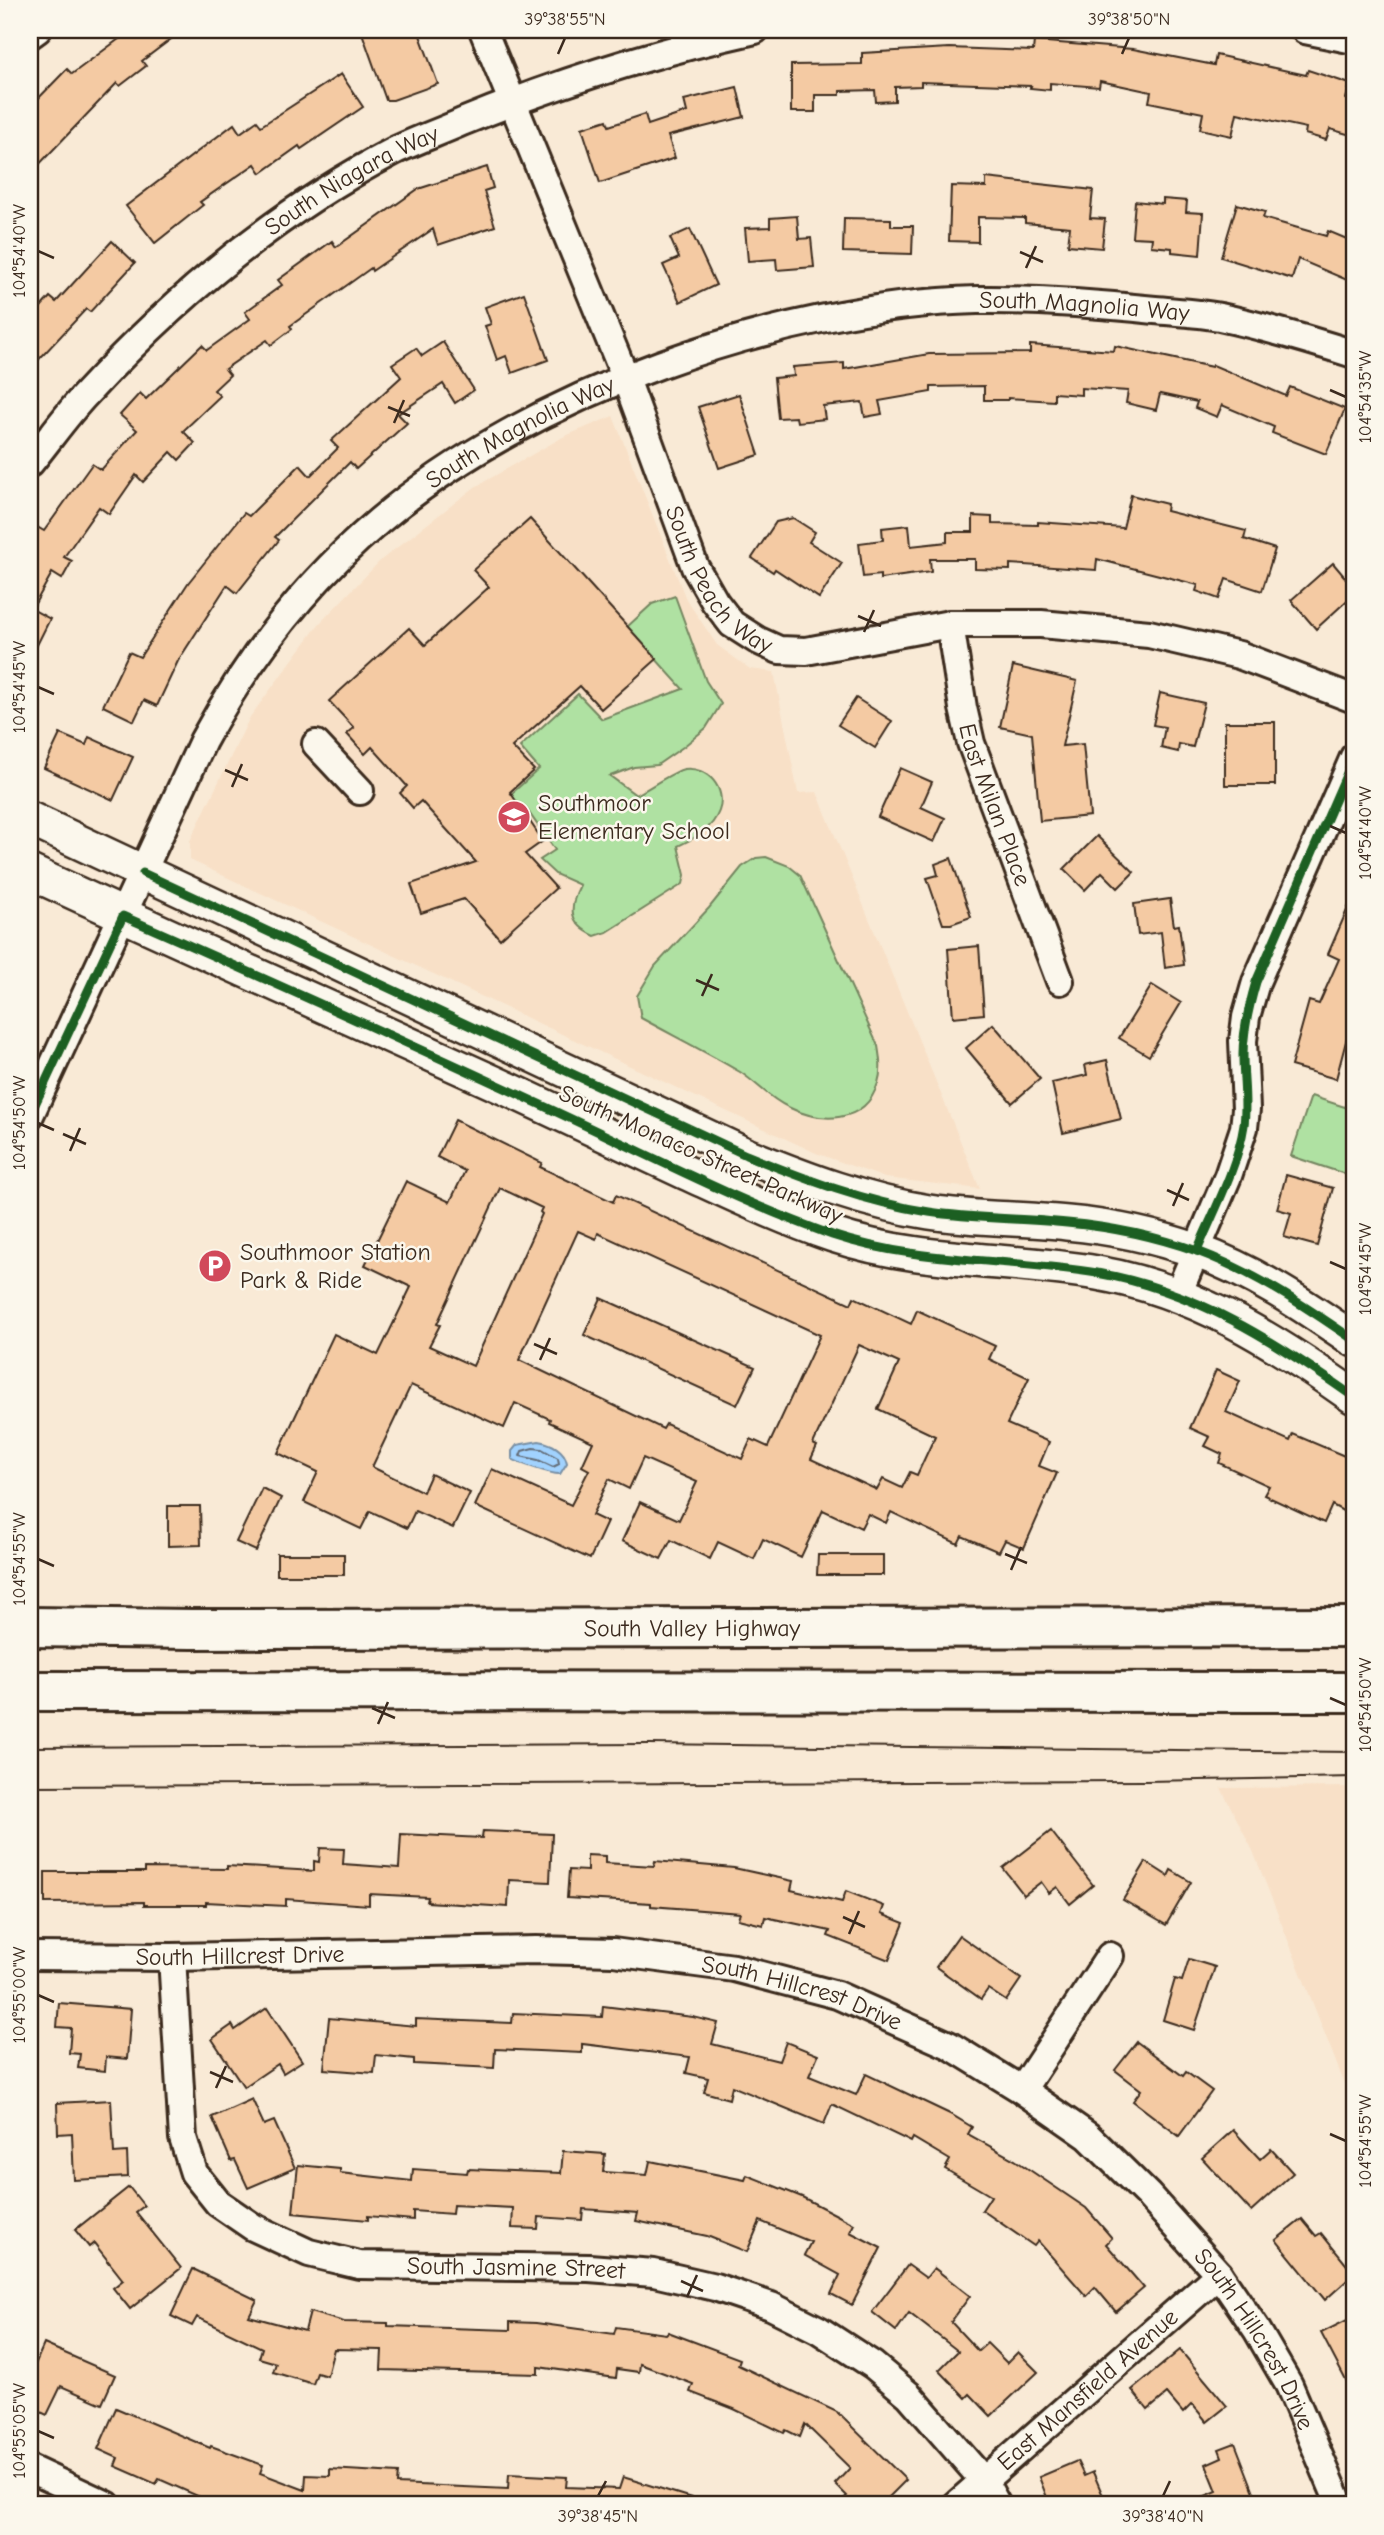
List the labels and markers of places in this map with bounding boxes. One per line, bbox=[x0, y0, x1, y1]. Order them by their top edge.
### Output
place label: Southmoor Elementary School bbox=[538, 789, 730, 845]
school or university icon: Southmoor Elementary School bbox=[495, 798, 533, 836]
place label: Southmoor Station Park & Ride bbox=[240, 1238, 431, 1294]
parking icon: Southmoor Station Park & Ride bbox=[196, 1247, 234, 1285]

